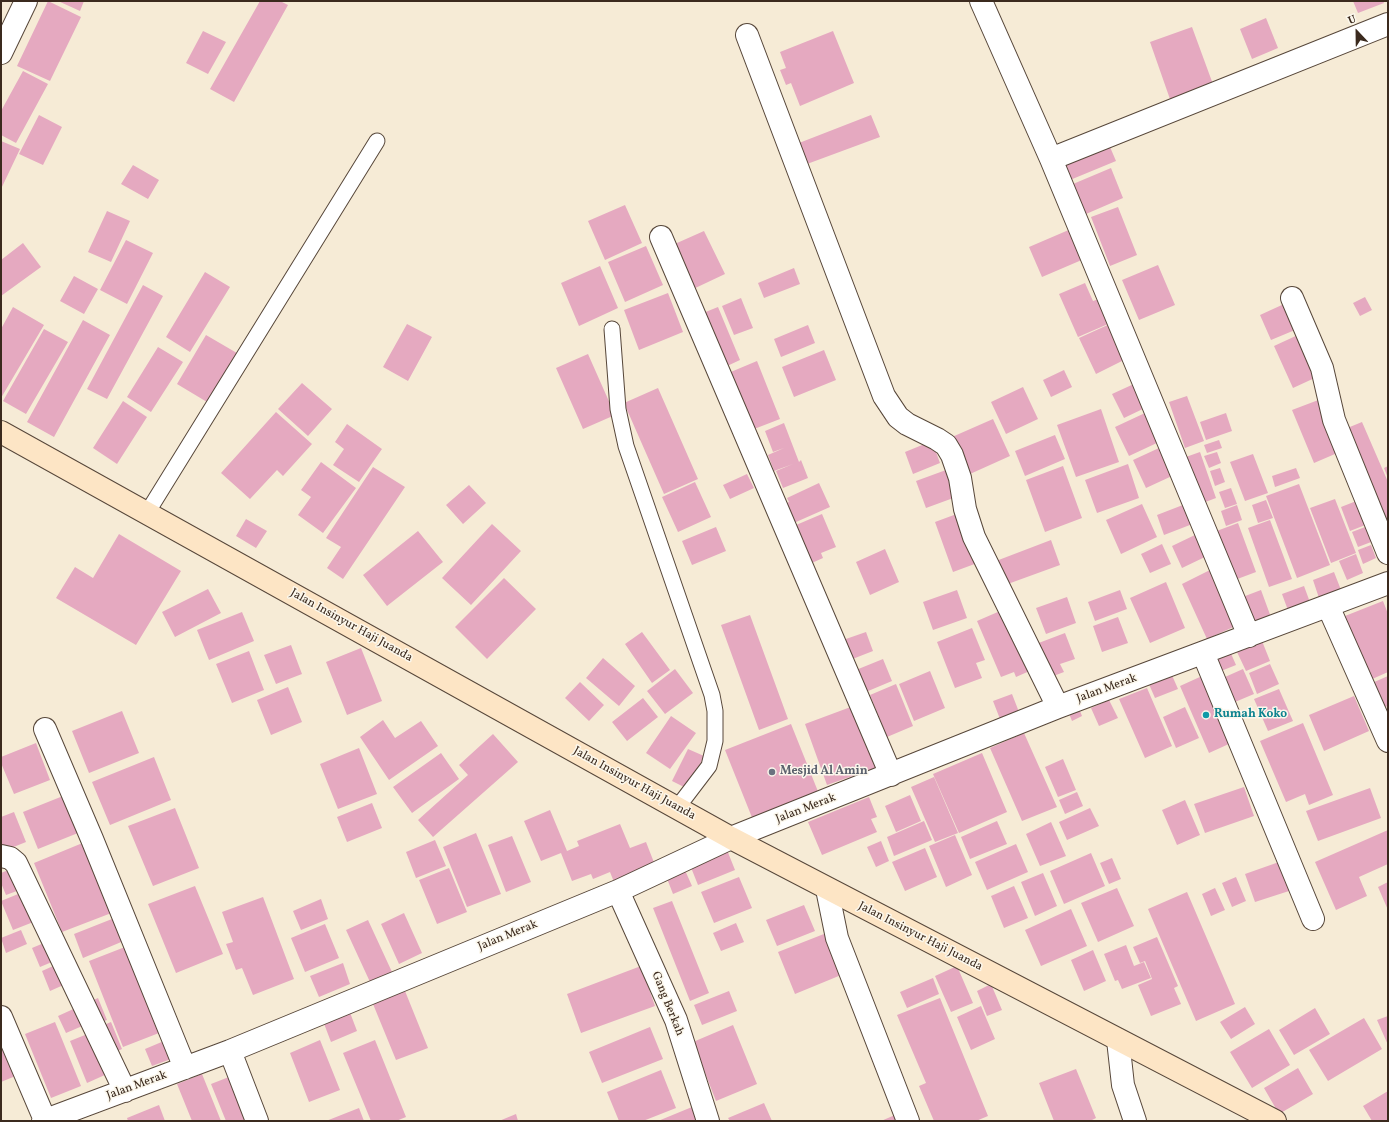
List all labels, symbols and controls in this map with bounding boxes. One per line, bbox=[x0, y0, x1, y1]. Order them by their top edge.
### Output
north arrow bbox=[1337, 12, 1377, 52]
text: U bbox=[1346, 12, 1359, 29]
street label: Jalan Insinyur Haji Juanda bbox=[287, 586, 415, 666]
street label: Jalan Merak bbox=[1075, 671, 1139, 707]
place label: Rumah Koko bbox=[1214, 708, 1287, 722]
marker: Rumah Koko bbox=[1201, 710, 1211, 720]
street label: Jalan Insinyur Haji Juanda bbox=[570, 744, 698, 824]
place label: Mesjid Al Amin bbox=[780, 765, 868, 779]
marker: Mesjid Al Amin bbox=[767, 767, 777, 777]
street label: Jalan Merak bbox=[774, 791, 838, 827]
street label: Jalan Insinyur Haji Juanda bbox=[855, 899, 985, 975]
street label: Jalan Merak bbox=[476, 917, 540, 955]
street label: Gang Berkah bbox=[648, 970, 686, 1038]
street label: Jalan Merak bbox=[105, 1068, 169, 1104]

